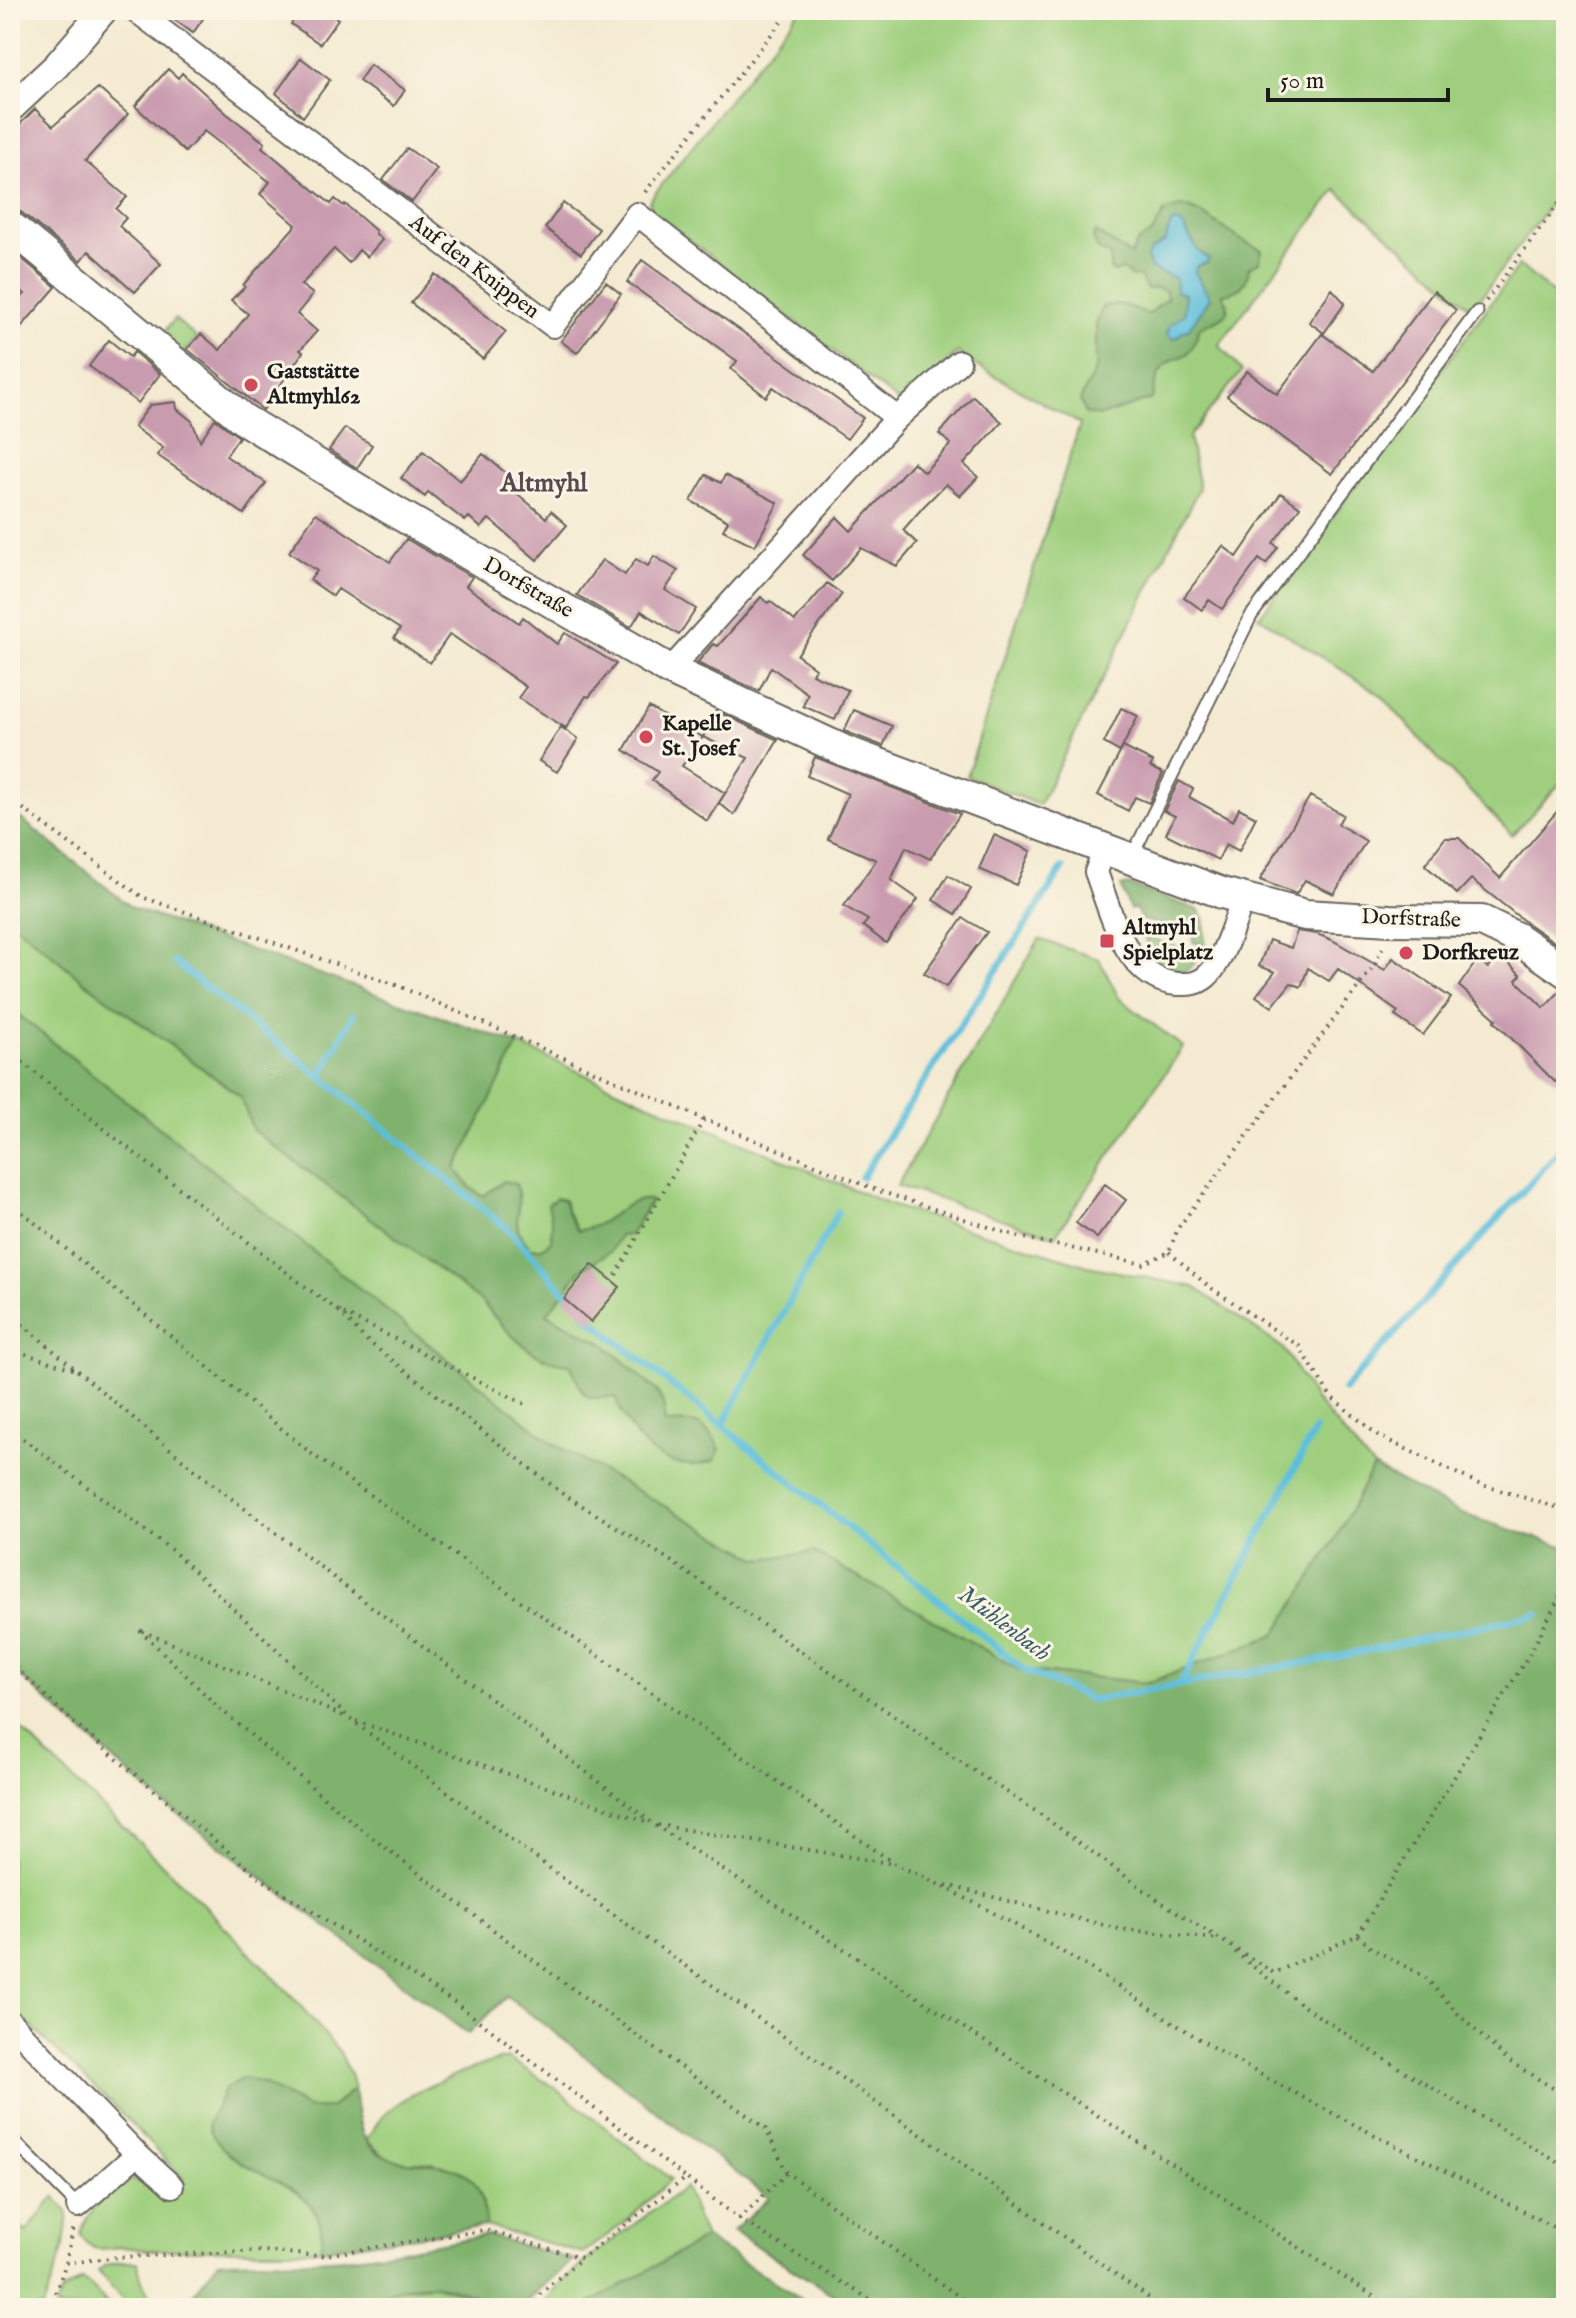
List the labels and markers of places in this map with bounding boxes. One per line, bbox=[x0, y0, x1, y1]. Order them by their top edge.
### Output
place label: Gaststätte Altmyhl62 bbox=[266, 358, 360, 411]
marker: Gaststätte Altmyhl62 bbox=[242, 376, 260, 394]
place label: Kapelle St. Josef bbox=[662, 710, 740, 763]
marker: Kapelle St. Josef bbox=[637, 728, 655, 746]
place label: Altmyhl Spielplatz bbox=[1122, 914, 1214, 967]
marker: Altmyhl Spielplatz bbox=[1098, 932, 1116, 950]
place label: Dorfkreuz bbox=[1422, 939, 1520, 967]
marker: Dorfkreuz bbox=[1397, 944, 1415, 962]

